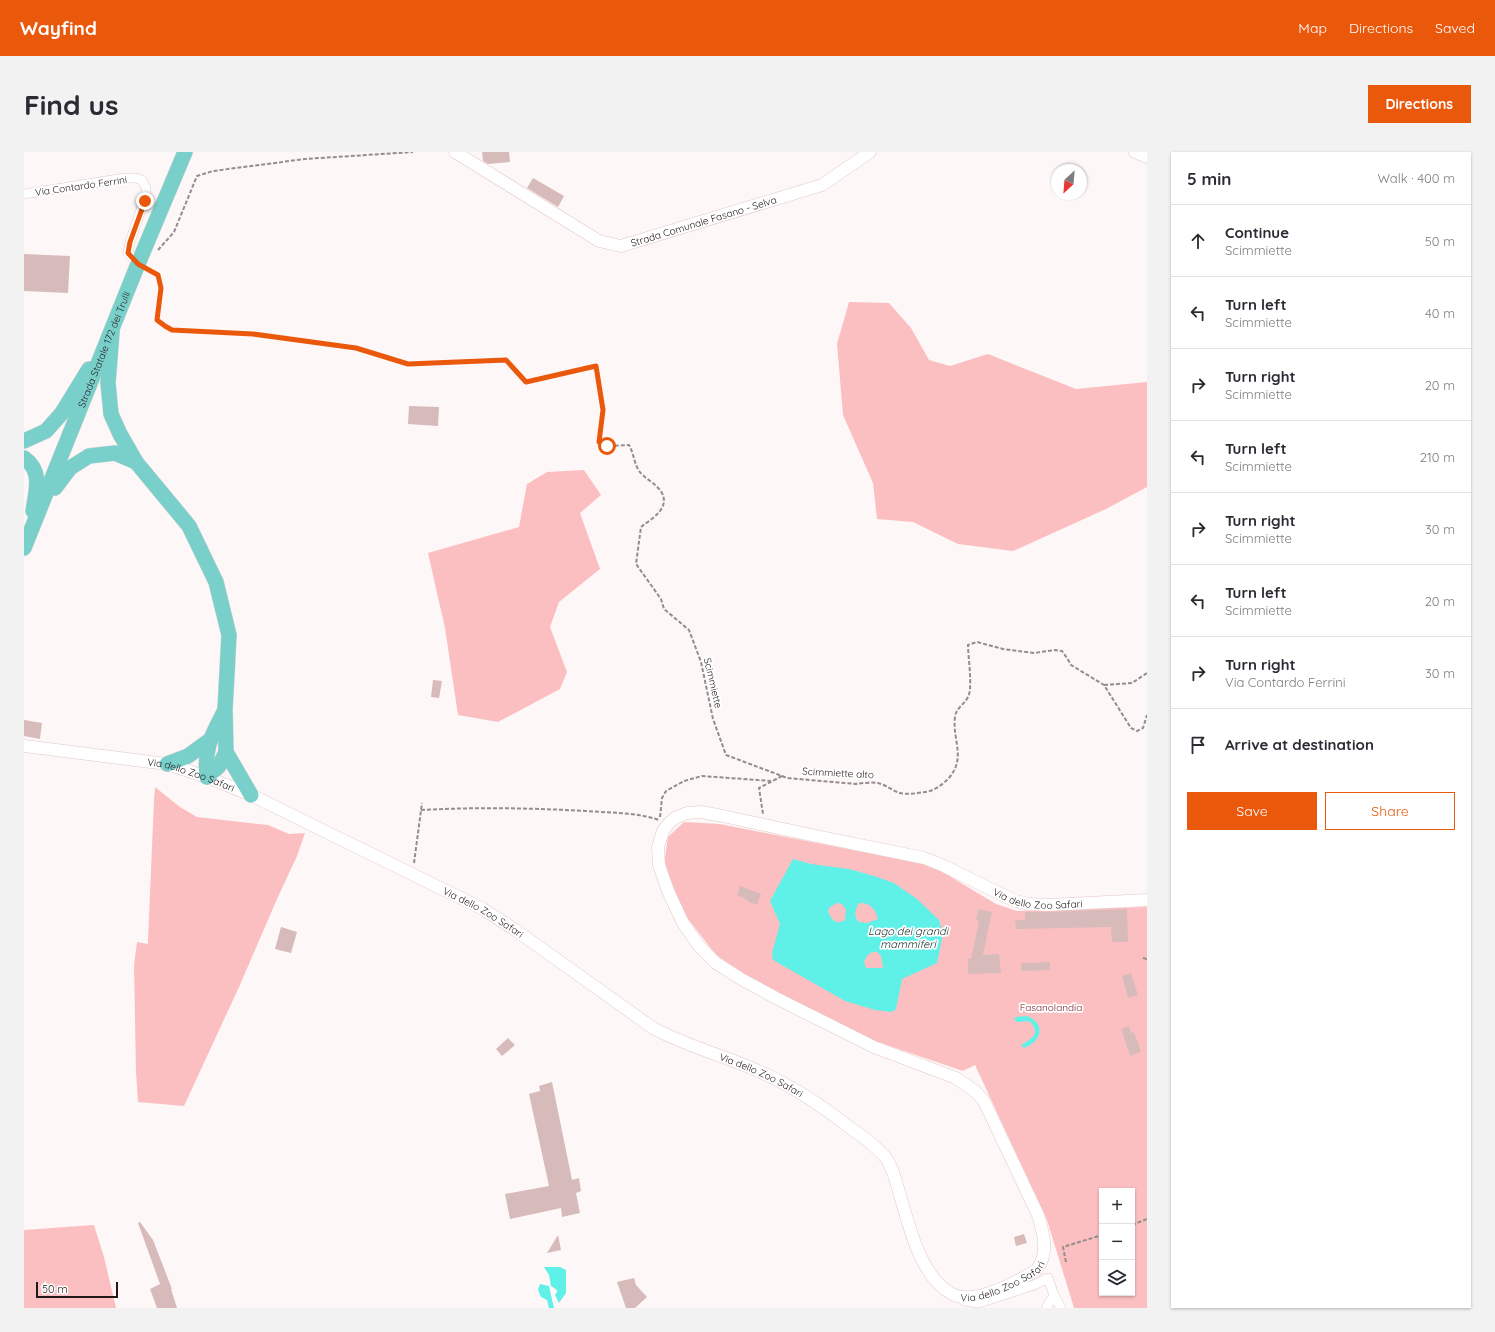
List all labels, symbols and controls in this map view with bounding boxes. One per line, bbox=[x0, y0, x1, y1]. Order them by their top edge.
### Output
text: Wayfind bbox=[20, 16, 97, 40]
text: Map bbox=[1298, 19, 1327, 37]
text: Directions bbox=[1349, 19, 1413, 37]
text: Saved bbox=[1435, 19, 1475, 37]
button: Directions bbox=[1368, 85, 1471, 123]
text: Find us bbox=[24, 87, 118, 122]
north arrow bbox=[1051, 164, 1087, 200]
text: 5 min bbox=[1187, 168, 1231, 189]
text: Walk · 400 m bbox=[1377, 170, 1455, 186]
street label: Via Contardo Ferrini bbox=[34, 173, 128, 199]
route end bbox=[136, 192, 154, 210]
street label: Strada Comunale Fasano - Selva bbox=[629, 193, 778, 249]
text: Continue bbox=[1225, 223, 1289, 242]
icon: ahead bbox=[1187, 230, 1209, 252]
text: 50 m bbox=[1425, 233, 1455, 249]
text: Scimmiette bbox=[1225, 242, 1292, 258]
street label: Strada Statale 172 dei Trulli bbox=[75, 289, 133, 409]
text: Turn left bbox=[1225, 295, 1287, 314]
icon: left bbox=[1187, 302, 1209, 324]
text: 40 m bbox=[1425, 305, 1455, 321]
text: Scimmiette bbox=[1225, 314, 1292, 330]
text: Turn right bbox=[1225, 367, 1296, 386]
icon: right bbox=[1187, 374, 1209, 396]
text: 20 m bbox=[1425, 377, 1455, 393]
text: Scimmiette bbox=[1225, 386, 1292, 402]
route start bbox=[598, 437, 616, 455]
text: Turn left bbox=[1225, 439, 1287, 458]
icon: left bbox=[1187, 446, 1209, 468]
text: 210 m bbox=[1420, 449, 1455, 465]
text: Scimmiette bbox=[1225, 458, 1292, 474]
text: Turn right bbox=[1225, 511, 1296, 530]
icon: right bbox=[1187, 518, 1209, 540]
text: 30 m bbox=[1425, 521, 1455, 537]
text: Scimmiette bbox=[1225, 530, 1292, 546]
text: Turn left bbox=[1225, 583, 1287, 602]
icon: left bbox=[1187, 590, 1209, 612]
text: 20 m bbox=[1425, 593, 1455, 609]
text: Scimmiette bbox=[1225, 602, 1292, 618]
text: Turn right bbox=[1225, 655, 1296, 674]
street label: Scimmiette bbox=[701, 657, 725, 710]
icon: right bbox=[1187, 662, 1209, 684]
text: 30 m bbox=[1425, 665, 1455, 681]
text: Via Contardo Ferrini bbox=[1225, 674, 1346, 690]
icon: arrive bbox=[1187, 734, 1209, 756]
text: Arrive at destination bbox=[1225, 735, 1374, 754]
street label: Via dello Zoo Safari bbox=[147, 755, 237, 794]
street label: Scimmiette alto bbox=[802, 765, 874, 781]
button: Save bbox=[1187, 792, 1317, 830]
button: Share bbox=[1325, 792, 1455, 830]
street label: Via dello Zoo Safari bbox=[441, 884, 526, 940]
street label: Via dello Zoo Safari bbox=[991, 885, 1083, 912]
water label: Lago dei grandi mammiferi bbox=[868, 924, 950, 951]
park label: Fasanolandia bbox=[1020, 1001, 1082, 1014]
street label: Via dello Zoo Safari bbox=[718, 1050, 806, 1100]
map controls bbox=[1099, 1188, 1135, 1296]
button: + bbox=[1099, 1188, 1135, 1224]
button: − bbox=[1099, 1224, 1135, 1260]
street label: Via dello Zoo Safari bbox=[960, 1259, 1047, 1304]
button: layers bbox=[1099, 1260, 1135, 1296]
scale bar bbox=[36, 1280, 118, 1299]
text: 50 m bbox=[42, 1282, 68, 1296]

